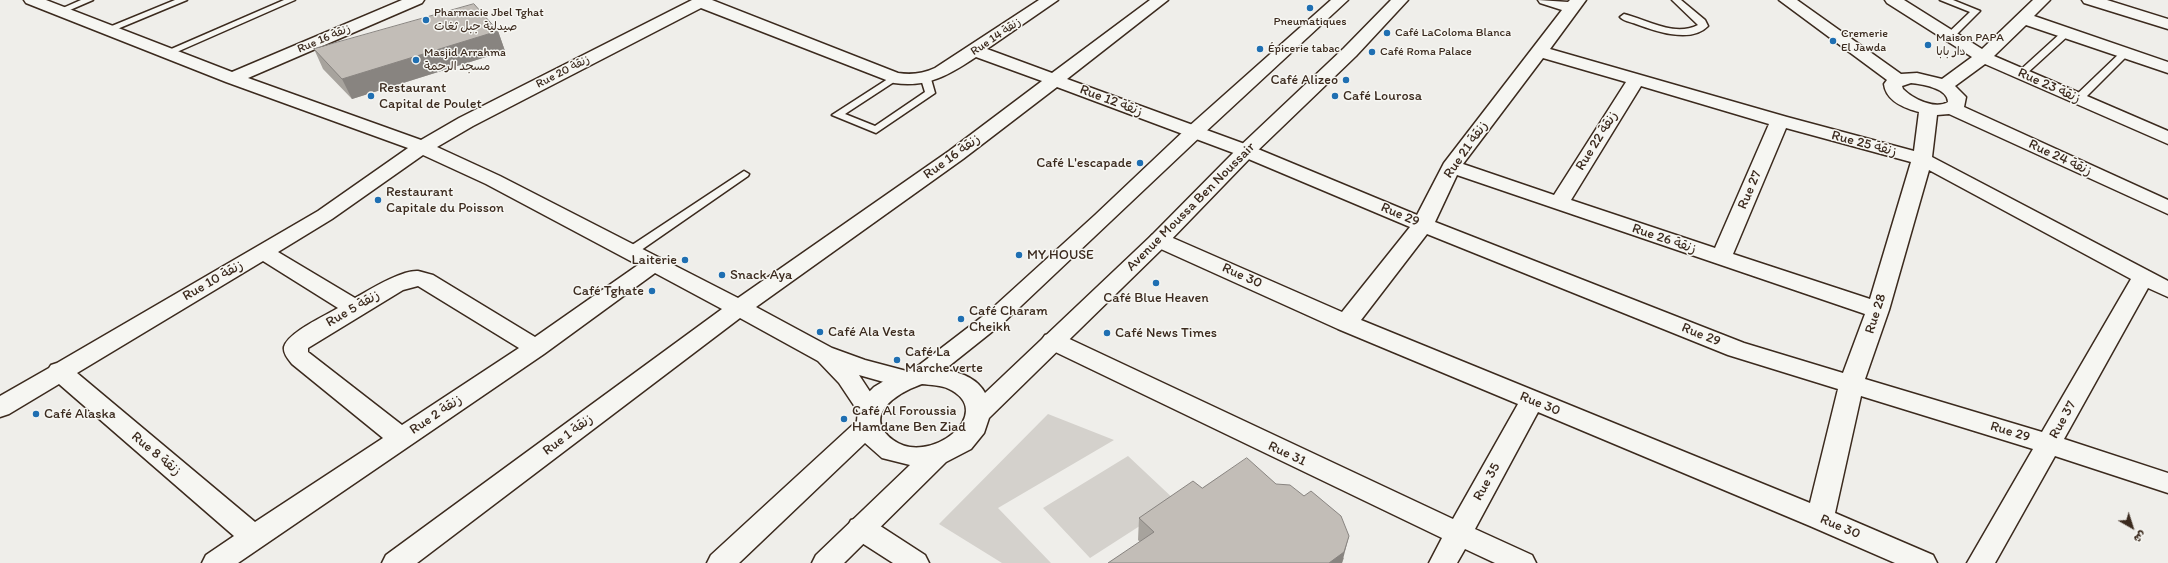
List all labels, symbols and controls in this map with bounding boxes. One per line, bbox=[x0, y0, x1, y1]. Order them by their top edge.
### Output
marker: Pneumatiques bbox=[1305, 3, 1315, 13]
place label: Pharmacie Jbel Tghat صيدلية جبل ثغات bbox=[434, 6, 544, 34]
marker: Pharmacie Jbel Tghat صيدلية جبل ثغات bbox=[421, 15, 431, 25]
street label: Rue 14 زنقة bbox=[968, 15, 1024, 59]
place label: Pneumatiques bbox=[1273, 15, 1347, 29]
street label: Rue 16 زنقة bbox=[295, 21, 353, 57]
place label: Café LaColoma Blanca bbox=[1395, 26, 1511, 40]
place label: Cremerie El Jawda bbox=[1841, 27, 1888, 55]
marker: Café LaColoma Blanca bbox=[1382, 28, 1392, 38]
place label: Maison PAPA دار بابا bbox=[1936, 31, 2004, 59]
marker: Cremerie El Jawda bbox=[1828, 36, 1838, 46]
marker: Maison PAPA دار بابا bbox=[1923, 40, 1933, 50]
place label: Épicerie tabac bbox=[1268, 42, 1340, 56]
marker: Épicerie tabac bbox=[1255, 44, 1265, 54]
place label: Café Roma Palace bbox=[1380, 45, 1472, 59]
place label: Masjid Arrahma مسجد الرحمة bbox=[424, 46, 506, 74]
marker: Café Roma Palace bbox=[1367, 47, 1377, 57]
street label: Rue 20 زنقة bbox=[534, 52, 592, 92]
marker: Masjid Arrahma مسجد الرحمة bbox=[411, 55, 421, 65]
street label: Rue 23 زنقة bbox=[2015, 65, 2083, 107]
place label: Café Alizeo bbox=[1270, 72, 1338, 88]
marker: Café Alizeo bbox=[1341, 75, 1351, 85]
place label: Restaurant Capital de Poulet bbox=[379, 80, 482, 112]
street label: Rue 12 زنقة bbox=[1077, 81, 1145, 121]
place label: Café Lourosa bbox=[1343, 88, 1422, 104]
marker: Restaurant Capital de Poulet bbox=[366, 91, 376, 101]
marker: Café Lourosa bbox=[1330, 91, 1340, 101]
street label: Rue 22 زنقة bbox=[1572, 108, 1622, 174]
street label: Rue 21 زنقة bbox=[1440, 118, 1492, 182]
street label: Rue 25 زنقة bbox=[1830, 127, 1898, 161]
street label: Rue 16 زنقة bbox=[920, 131, 984, 183]
street label: Rue 24 زنقة bbox=[2026, 136, 2094, 180]
street label: Avenue Moussa Ben Noussair bbox=[1123, 139, 1259, 275]
place label: Café L'escapade bbox=[1036, 155, 1132, 171]
marker: Café L'escapade bbox=[1135, 158, 1145, 168]
street label: Rue 27 bbox=[1734, 168, 1766, 212]
place label: Restaurant Capitale du Poisson bbox=[386, 184, 504, 216]
marker: Restaurant Capitale du Poisson bbox=[373, 195, 383, 205]
street label: Rue 29 bbox=[1378, 199, 1422, 231]
street label: Rue 26 زنقة bbox=[1630, 220, 1698, 258]
place label: MY HOUSE bbox=[1027, 247, 1094, 263]
marker: MY HOUSE bbox=[1014, 250, 1024, 260]
place label: Laiterie bbox=[632, 252, 677, 268]
marker: Laiterie bbox=[680, 255, 690, 265]
street label: Rue 10 زنقة bbox=[180, 257, 246, 305]
street label: Rue 30 bbox=[1219, 260, 1265, 292]
place label: Snack Aya bbox=[730, 267, 792, 283]
marker: Snack Aya bbox=[717, 270, 727, 280]
marker: Café Blue Heaven bbox=[1151, 278, 1161, 288]
place label: Café Tghate bbox=[573, 283, 644, 299]
marker: Café Tghate bbox=[647, 286, 657, 296]
street label: Rue 5 زنقة bbox=[323, 287, 383, 331]
place label: Café Blue Heaven bbox=[1103, 290, 1209, 306]
street label: Rue 28 bbox=[1862, 292, 1890, 336]
place label: Café Charam Cheikh bbox=[969, 303, 1048, 336]
marker: Café Charam Cheikh bbox=[956, 314, 966, 324]
street label: Rue 29 bbox=[1679, 320, 1723, 350]
place label: Café Ala Vesta bbox=[828, 324, 915, 340]
place label: Café News Times bbox=[1115, 325, 1217, 341]
marker: Café Ala Vesta bbox=[815, 327, 825, 337]
marker: Café News Times bbox=[1102, 328, 1112, 338]
place label: Café La Marche verte bbox=[905, 344, 983, 376]
marker: Café La Marche verte bbox=[892, 355, 902, 365]
street label: Rue 30 bbox=[1517, 388, 1563, 420]
street label: Rue 2 زنقة bbox=[407, 391, 465, 439]
street label: Rue 37 bbox=[2046, 398, 2080, 442]
place label: Café Al Foroussia Hamdane Ben Ziad bbox=[852, 403, 966, 436]
place label: Café Alaska bbox=[44, 406, 116, 422]
marker: Café Alaska bbox=[31, 409, 41, 419]
street label: Rue 1 زنقة bbox=[540, 411, 596, 459]
marker: Café Al Foroussia Hamdane Ben Ziad bbox=[839, 414, 849, 424]
street label: Rue 29 bbox=[1988, 418, 2032, 446]
street label: Rue 8 زنقة bbox=[128, 428, 184, 480]
street label: Rue 31 bbox=[1265, 438, 1309, 470]
street label: Rue 35 bbox=[1470, 460, 1504, 504]
north arrow bbox=[2112, 507, 2152, 547]
street label: Rue 30 bbox=[1817, 511, 1863, 543]
text: ش bbox=[2131, 528, 2149, 546]

